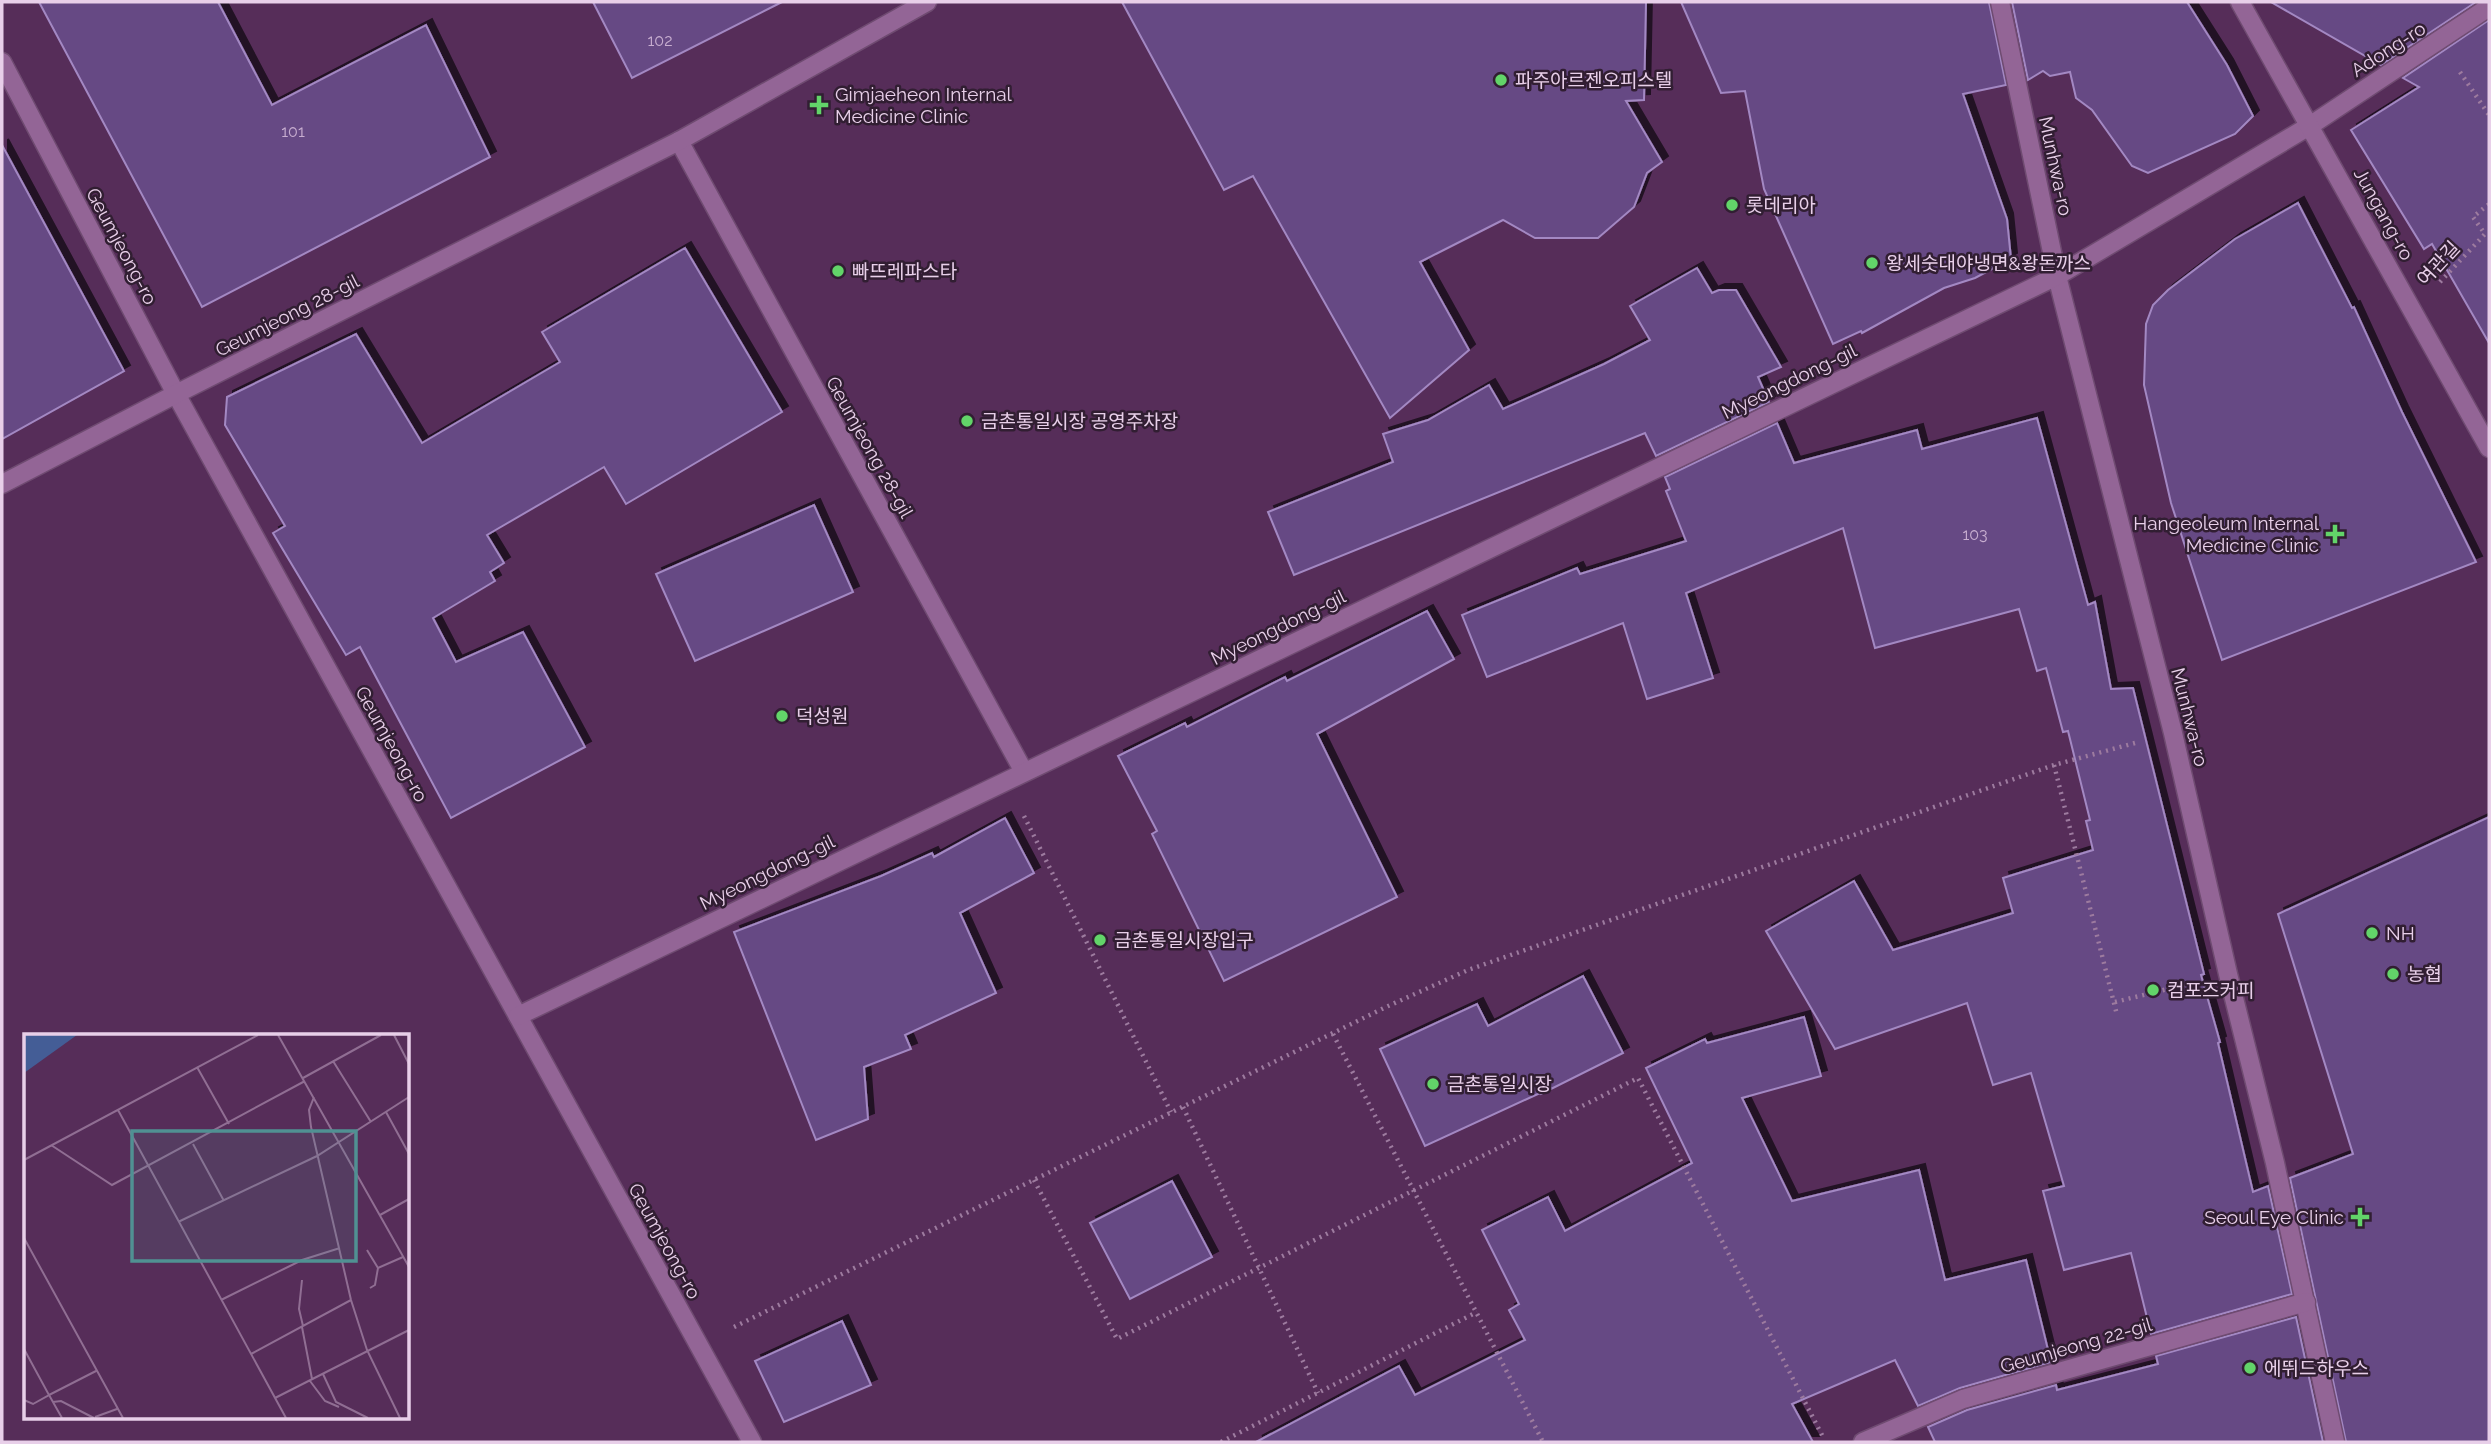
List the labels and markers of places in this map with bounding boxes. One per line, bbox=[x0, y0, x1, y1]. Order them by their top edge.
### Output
place label: 파주아르젠오피스텔 bbox=[1515, 69, 1672, 91]
marker: 파주아르젠오피스텔 bbox=[1493, 72, 1509, 88]
place label: Gimjaeheon Internal Medicine Clinic bbox=[835, 83, 1013, 127]
marker: Gimjaeheon Internal Medicine Clinic bbox=[809, 95, 829, 115]
place label: 롯데리아 bbox=[1746, 194, 1816, 216]
marker: 롯데리아 bbox=[1724, 197, 1740, 213]
place label: 왕세숫대야냉면&왕돈까스 bbox=[1886, 252, 2091, 274]
marker: 왕세숫대야냉면&왕돈까스 bbox=[1864, 255, 1880, 271]
place label: 빠뜨레파스타 bbox=[852, 260, 957, 282]
marker: 빠뜨레파스타 bbox=[830, 263, 846, 279]
place label: 금촌통일시장 공영주차장 bbox=[981, 410, 1178, 432]
marker: 금촌통일시장 공영주차장 bbox=[959, 413, 975, 429]
place label: Hangeoleum Internal Medicine Clinic bbox=[2133, 512, 2320, 556]
marker: Hangeoleum Internal Medicine Clinic bbox=[2325, 524, 2345, 544]
place label: 덕성원 bbox=[796, 705, 848, 727]
marker: 덕성원 bbox=[774, 708, 790, 724]
place label: NH bbox=[2386, 922, 2415, 944]
marker: NH bbox=[2364, 925, 2380, 941]
place label: 금촌통일시장입구 bbox=[1114, 929, 1254, 951]
marker: 금촌통일시장입구 bbox=[1092, 932, 1108, 948]
place label: 농협 bbox=[2407, 963, 2442, 985]
marker: 농협 bbox=[2385, 966, 2401, 982]
place label: 컴포즈커피 bbox=[2167, 979, 2254, 1001]
marker: 컴포즈커피 bbox=[2145, 982, 2161, 998]
place label: 금촌통일시장 bbox=[1447, 1073, 1552, 1095]
marker: 금촌통일시장 bbox=[1425, 1076, 1441, 1092]
place label: Seoul Eye Clinic bbox=[2204, 1206, 2344, 1228]
marker: Seoul Eye Clinic bbox=[2350, 1207, 2370, 1227]
place label: 에뛰드하우스 bbox=[2264, 1357, 2369, 1379]
marker: 에뛰드하우스 bbox=[2242, 1360, 2258, 1376]

